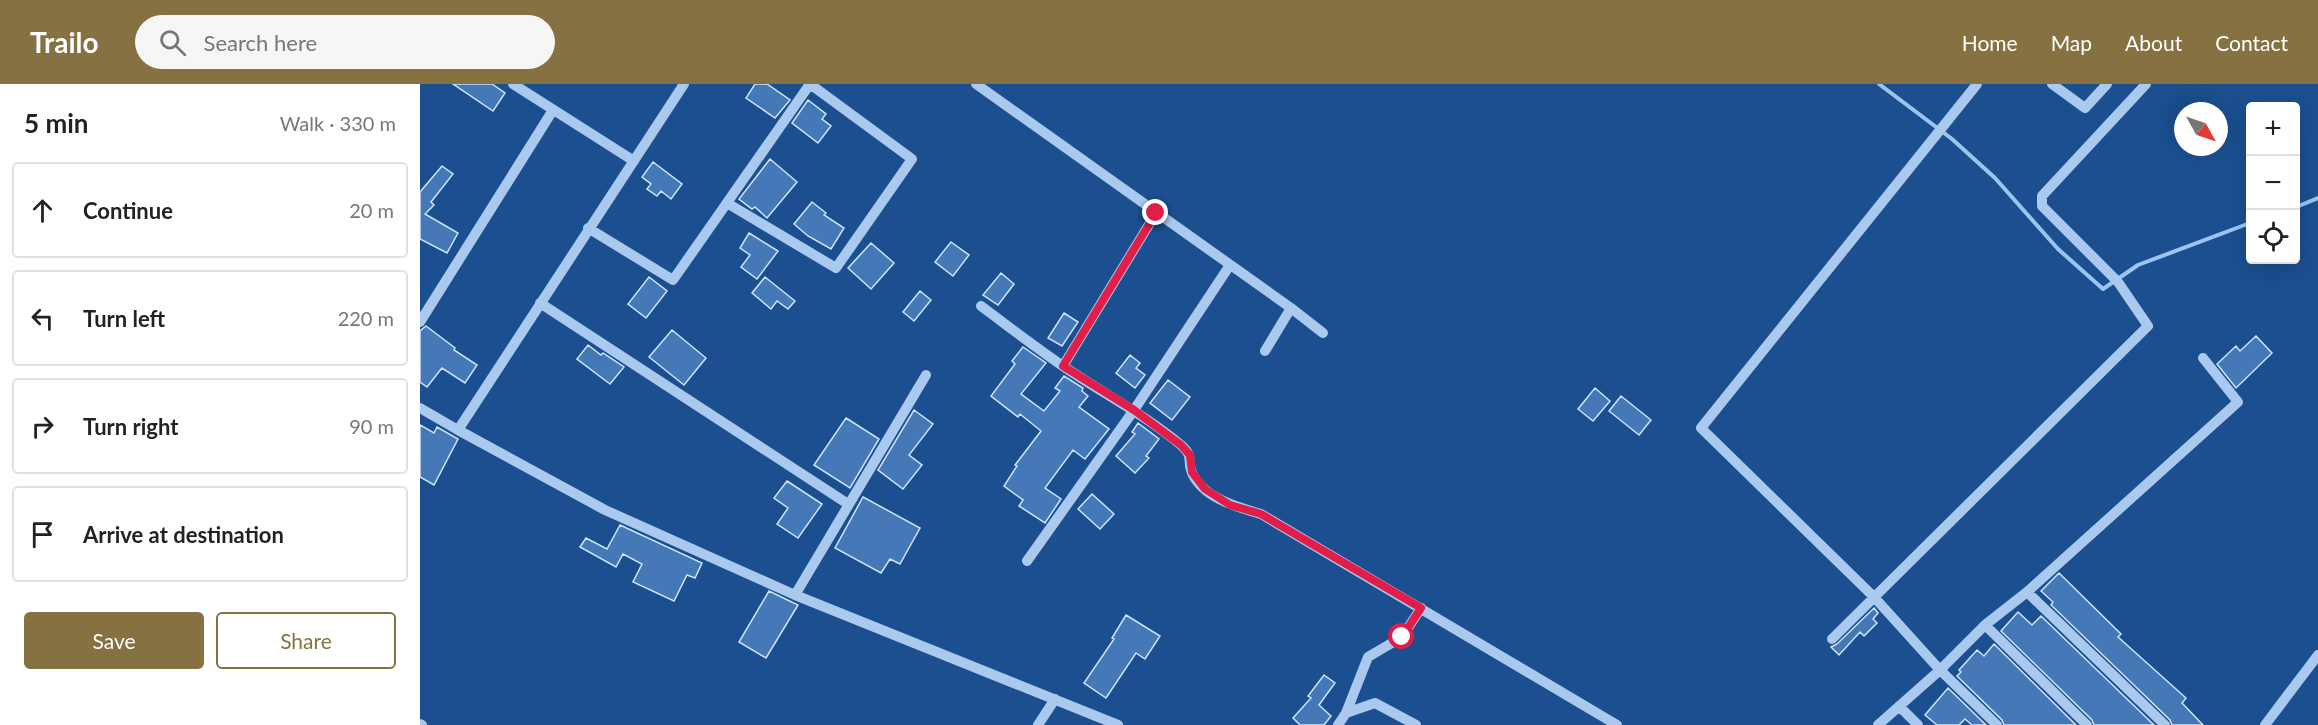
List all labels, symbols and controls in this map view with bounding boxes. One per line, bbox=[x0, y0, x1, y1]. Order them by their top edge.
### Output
search box bbox=[135, 15, 555, 69]
text: Trailo bbox=[30, 25, 99, 59]
icon: search bbox=[156, 26, 189, 59]
text: Search here bbox=[204, 29, 317, 56]
text: Home bbox=[1962, 30, 2018, 55]
text: Map bbox=[2051, 30, 2092, 55]
text: About bbox=[2125, 30, 2182, 55]
text: Contact bbox=[2215, 30, 2288, 55]
north arrow bbox=[2174, 102, 2228, 156]
map controls bbox=[2246, 102, 2300, 264]
button: + bbox=[2246, 102, 2300, 156]
text: 5 min bbox=[24, 107, 88, 139]
text: Walk · 330 m bbox=[280, 111, 396, 135]
button: − bbox=[2246, 156, 2300, 210]
icon: ahead bbox=[26, 194, 59, 227]
text: Continue bbox=[83, 197, 173, 224]
text: 20 m bbox=[349, 198, 394, 222]
route end bbox=[1142, 199, 1168, 225]
button: locate bbox=[2246, 210, 2300, 264]
icon: left bbox=[26, 302, 59, 335]
text: Turn left bbox=[83, 305, 165, 332]
text: 220 m bbox=[338, 306, 394, 330]
icon: right bbox=[26, 410, 59, 443]
text: Turn right bbox=[83, 413, 178, 440]
text: 90 m bbox=[349, 414, 394, 438]
icon: arrive bbox=[26, 518, 59, 551]
text: Arrive at destination bbox=[83, 521, 284, 548]
button: Save bbox=[24, 612, 204, 669]
button: Share bbox=[216, 612, 396, 669]
route start bbox=[1388, 623, 1414, 649]

